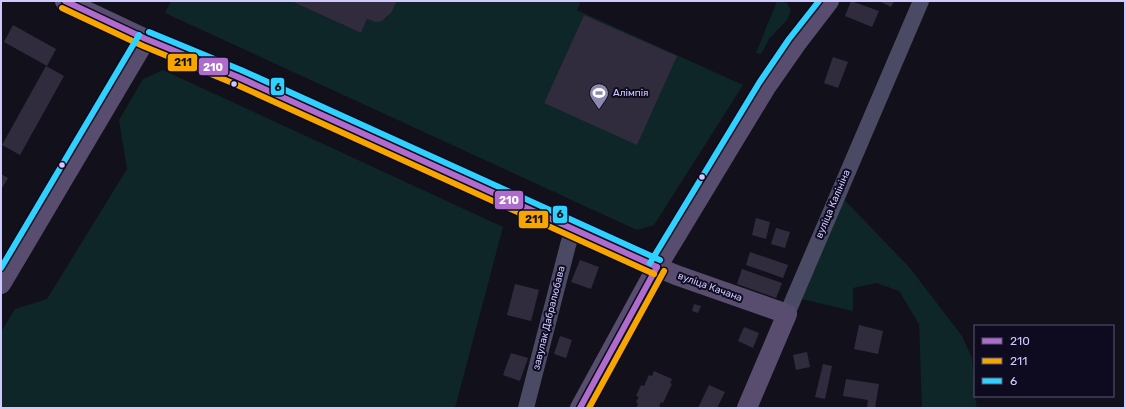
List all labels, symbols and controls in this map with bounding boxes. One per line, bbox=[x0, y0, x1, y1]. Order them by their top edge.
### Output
line badge: 211 bbox=[167, 53, 198, 72]
text: 211 bbox=[174, 56, 192, 69]
line badge: 210 bbox=[198, 57, 229, 76]
text: 210 bbox=[203, 61, 223, 74]
line badge: 6 bbox=[270, 77, 285, 96]
unlabelled marker bbox=[229, 79, 239, 89]
text: 6 bbox=[274, 81, 282, 94]
sports icon: Алімпія bbox=[588, 82, 610, 110]
place label: Алімпія bbox=[613, 87, 649, 99]
unlabelled marker bbox=[57, 160, 67, 170]
street label: вуліца Калініна bbox=[813, 168, 853, 240]
unlabelled marker bbox=[697, 172, 707, 182]
line badge: 210 bbox=[494, 190, 524, 210]
text: 210 bbox=[499, 194, 519, 207]
line badge: 6 bbox=[552, 205, 568, 224]
text: 6 bbox=[556, 208, 564, 221]
line badge: 211 bbox=[518, 210, 549, 229]
text: 211 bbox=[525, 213, 543, 226]
street label: завулак Дабралюбава bbox=[530, 265, 568, 371]
street label: вуліца Качана bbox=[676, 270, 744, 304]
legend bbox=[974, 325, 1114, 397]
text: 210 bbox=[1010, 334, 1030, 348]
text: 211 bbox=[1010, 354, 1027, 368]
text: 6 bbox=[1010, 374, 1017, 388]

